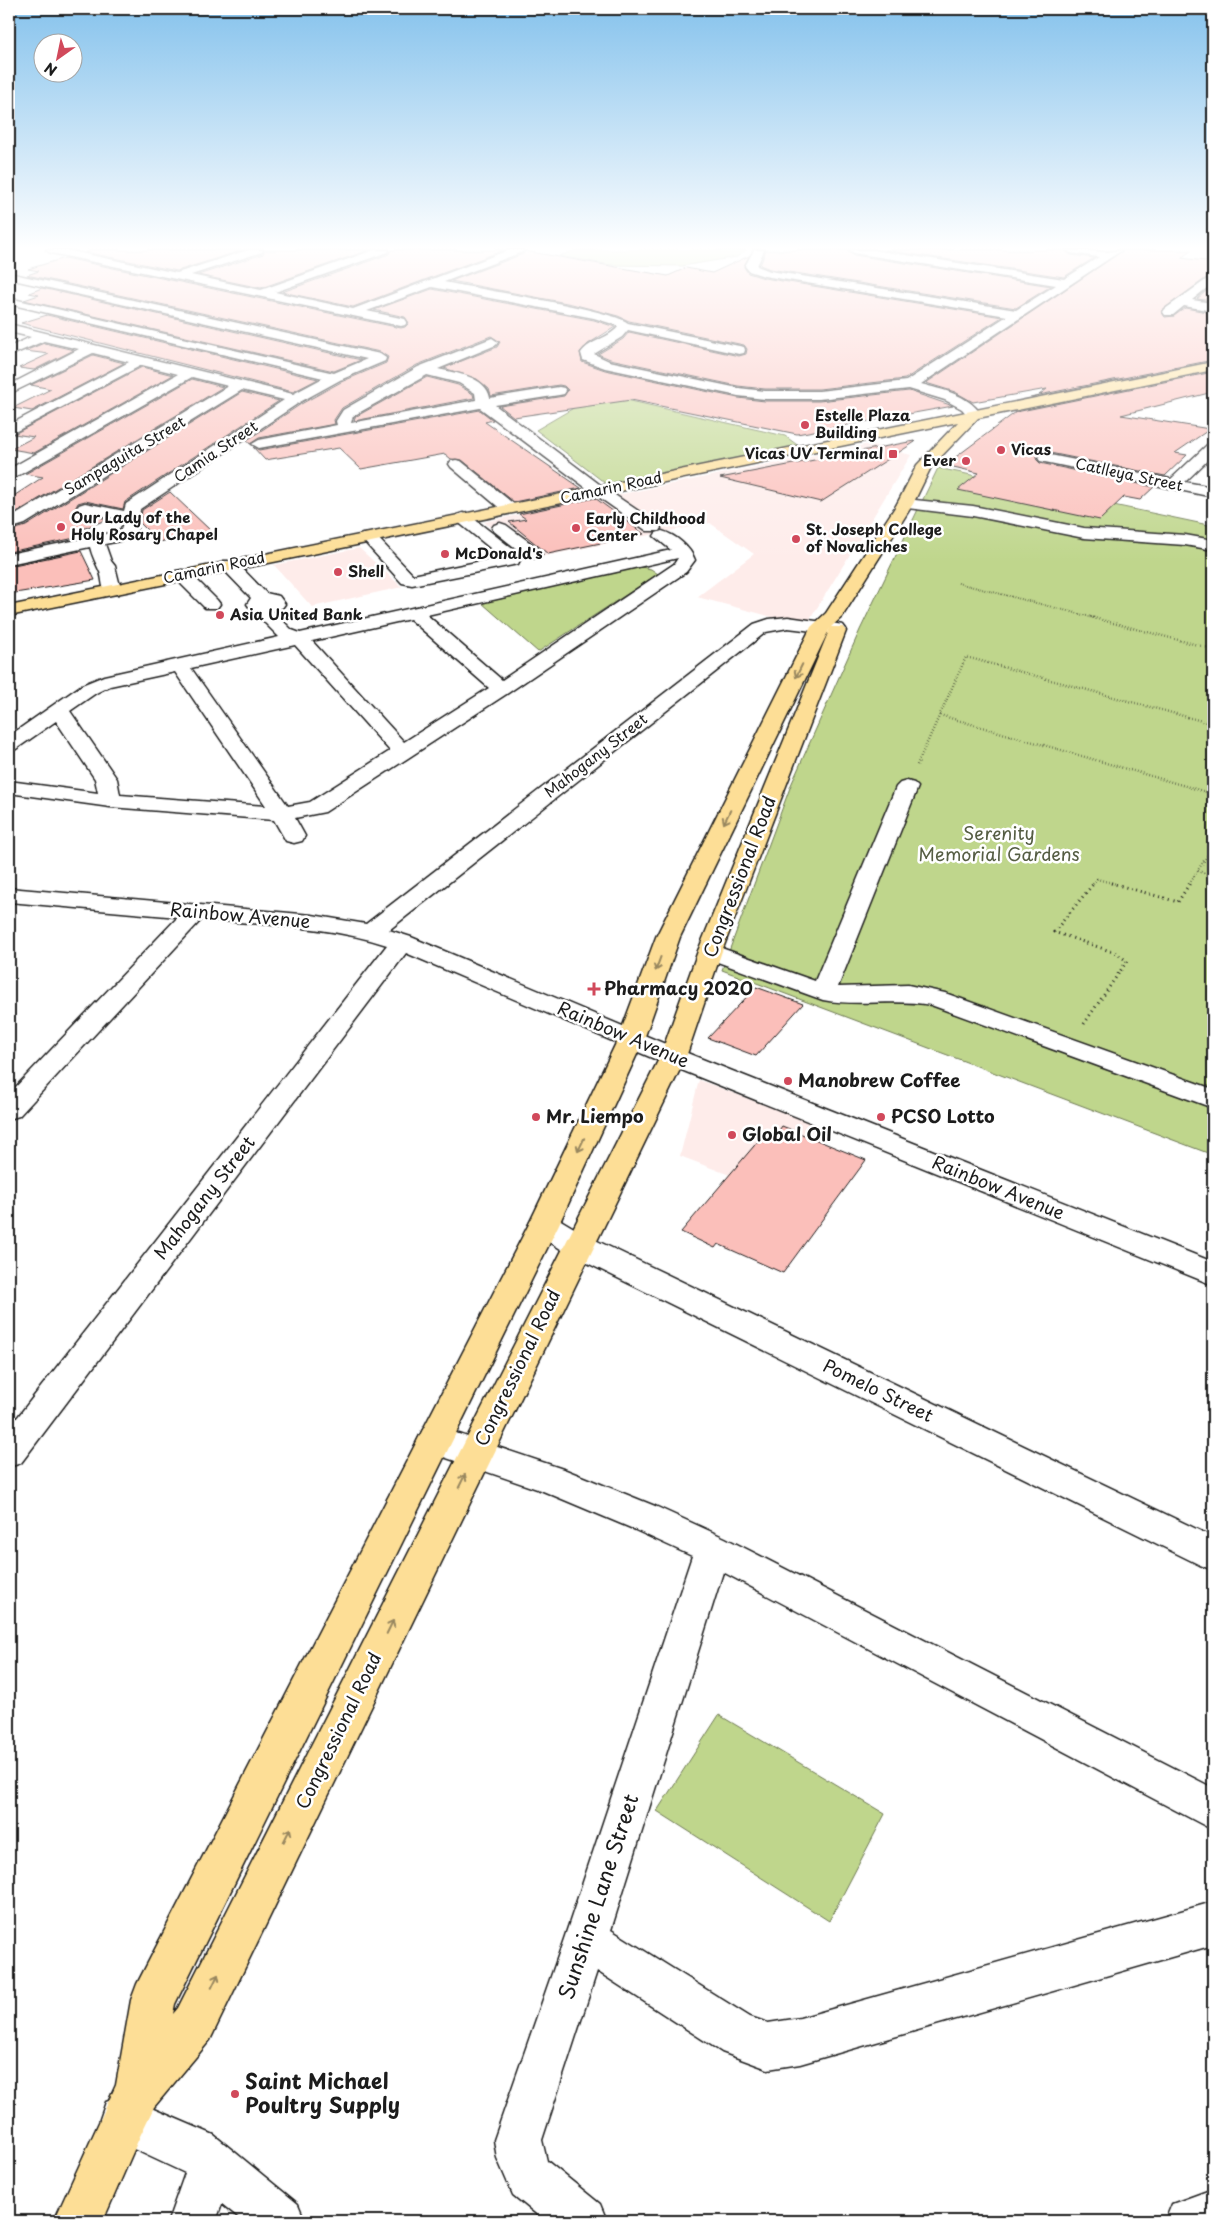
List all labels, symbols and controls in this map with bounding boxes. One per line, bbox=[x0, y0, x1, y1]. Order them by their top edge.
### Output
north arrow bbox=[32, 32, 82, 82]
text: N bbox=[40, 57, 61, 81]
place label: Estelle Plaza Building bbox=[815, 403, 911, 443]
street label: Sampaguita Street bbox=[59, 409, 189, 500]
street label: Camia Street bbox=[168, 414, 262, 487]
marker: Estelle Plaza Building bbox=[799, 419, 811, 431]
place label: Vicas bbox=[1011, 437, 1051, 460]
place label: Vicas UV Terminal bbox=[745, 441, 883, 464]
marker: Vicas bbox=[995, 444, 1007, 456]
marker: Vicas UV Terminal bbox=[887, 448, 899, 460]
place label: Ever bbox=[923, 448, 956, 471]
street label: Catlleya Street bbox=[1073, 451, 1185, 496]
marker: Ever bbox=[960, 455, 972, 467]
street label: Camarin Road bbox=[558, 465, 664, 509]
place label: Our Lady of the Holy Rosary Chapel bbox=[71, 505, 218, 545]
place label: Early Childhood Center bbox=[586, 506, 705, 546]
place label: St. Joseph College of Novaliches bbox=[806, 517, 942, 557]
marker: Our Lady of the Holy Rosary Chapel bbox=[55, 521, 67, 533]
marker: Early Childhood Center bbox=[570, 522, 582, 534]
marker: St. Joseph College of Novaliches bbox=[790, 533, 802, 545]
place label: McDonald's bbox=[455, 541, 543, 564]
street label: Camarin Road bbox=[161, 545, 267, 589]
marker: McDonald's bbox=[439, 548, 451, 560]
place label: Shell bbox=[348, 559, 384, 582]
marker: Shell bbox=[332, 566, 344, 578]
place label: Asia United Bank bbox=[229, 602, 363, 625]
marker: Asia United Bank bbox=[214, 609, 226, 621]
one-way arrow bbox=[794, 663, 803, 678]
street label: Mahogany Street bbox=[539, 707, 652, 803]
street label: Congressional Road bbox=[695, 792, 782, 961]
one-way arrow bbox=[722, 809, 731, 824]
park label: Serenity Memorial Gardens bbox=[918, 819, 1080, 867]
street label: Rainbow Avenue bbox=[169, 895, 312, 934]
one-way arrow bbox=[653, 956, 662, 971]
place label: Pharmacy 2020 bbox=[604, 974, 753, 1001]
marker: Pharmacy 2020 bbox=[588, 983, 600, 995]
street label: Rainbow Avenue bbox=[553, 994, 694, 1074]
place label: Manobrew Coffee bbox=[798, 1066, 960, 1093]
marker: Manobrew Coffee bbox=[782, 1075, 794, 1087]
place label: Mr. Liempo bbox=[546, 1102, 644, 1129]
place label: PCSO Lotto bbox=[891, 1102, 995, 1129]
marker: Mr. Liempo bbox=[530, 1111, 542, 1123]
marker: PCSO Lotto bbox=[875, 1111, 887, 1123]
place label: Global Oil bbox=[742, 1120, 832, 1147]
street label: Mahogany Street bbox=[147, 1129, 261, 1265]
marker: Global Oil bbox=[726, 1129, 738, 1141]
one-way arrow bbox=[576, 1137, 585, 1152]
street label: Rainbow Avenue bbox=[928, 1148, 1069, 1226]
street label: Congressional Road bbox=[467, 1284, 566, 1450]
street label: Pomelo Street bbox=[819, 1351, 938, 1428]
one-way arrow bbox=[458, 1474, 467, 1489]
one-way arrow bbox=[385, 1619, 395, 1634]
street label: Congressional Road bbox=[288, 1647, 387, 1813]
street label: Sunshine Lane Street bbox=[549, 1790, 645, 2003]
one-way arrow bbox=[283, 1828, 292, 1843]
one-way arrow bbox=[211, 1974, 220, 1989]
place label: Saint Michael Poultry Supply bbox=[245, 2064, 400, 2120]
marker: Saint Michael Poultry Supply bbox=[229, 2088, 241, 2100]

